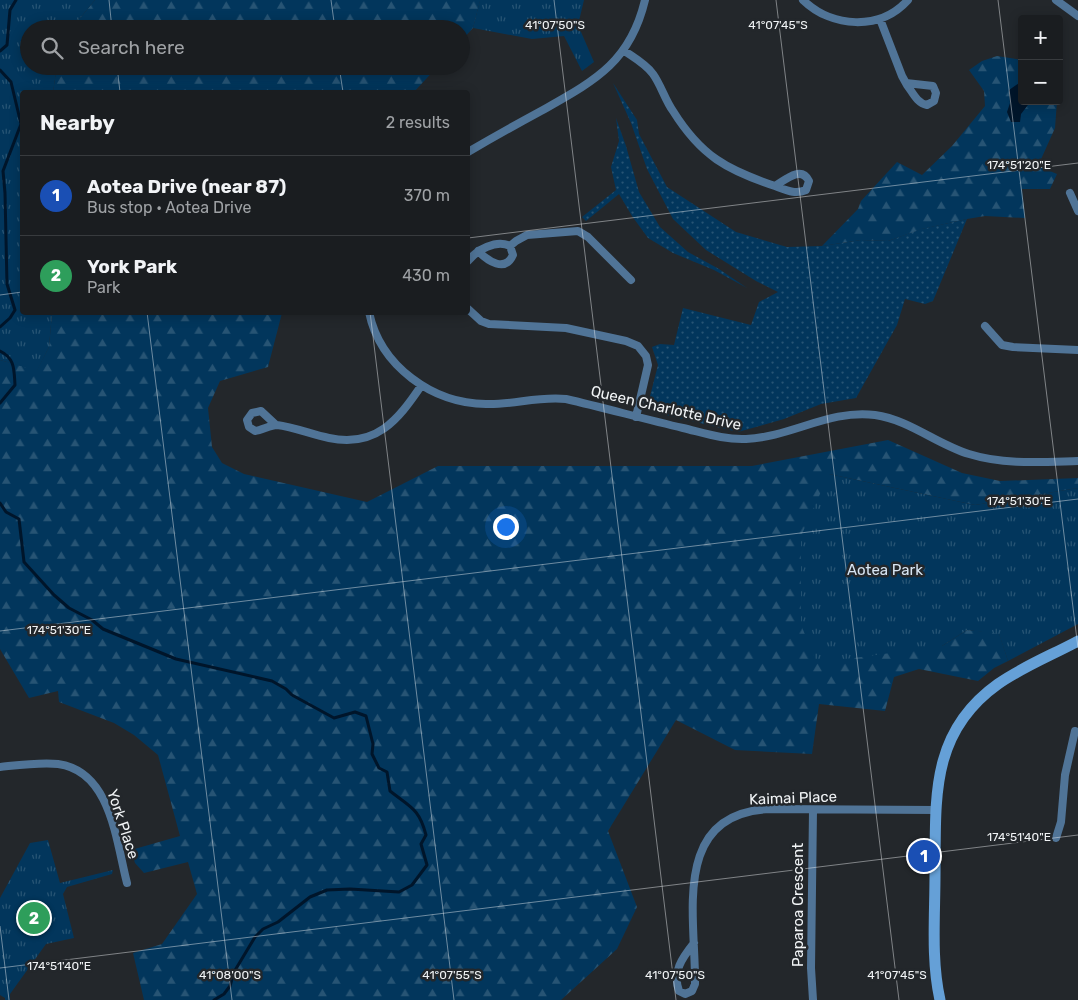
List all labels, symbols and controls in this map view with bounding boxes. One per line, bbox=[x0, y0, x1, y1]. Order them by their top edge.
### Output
map controls bbox=[1018, 15, 1063, 105]
button: + bbox=[1018, 15, 1063, 60]
text: 41°07'50"S bbox=[525, 18, 585, 32]
text: 41°07'45"S bbox=[748, 18, 808, 32]
search box bbox=[20, 20, 470, 75]
icon: search bbox=[38, 34, 66, 62]
text: Search here bbox=[78, 36, 185, 59]
button: − bbox=[1018, 60, 1063, 105]
text: Nearby bbox=[40, 110, 115, 135]
text: 2 results bbox=[386, 113, 450, 132]
text: 174°51'20"E bbox=[987, 158, 1051, 172]
text: Aotea Drive (near 87) bbox=[87, 175, 286, 198]
text: 1 bbox=[52, 186, 60, 205]
text: 370 m bbox=[404, 186, 450, 205]
text: Bus stop · Aotea Drive bbox=[87, 198, 251, 217]
text: York Park bbox=[87, 255, 177, 278]
text: 2 bbox=[51, 266, 61, 285]
text: 430 m bbox=[402, 266, 450, 285]
text: Park bbox=[87, 278, 120, 297]
street label: Queen Charlotte Drive bbox=[589, 382, 743, 434]
text: 174°51'30"E bbox=[987, 494, 1051, 508]
your location bbox=[493, 514, 519, 540]
park label: Aotea Park bbox=[847, 561, 923, 579]
text: 174°51'30"E bbox=[27, 623, 91, 637]
street label: York Place bbox=[103, 787, 143, 861]
street label: Kaimai Place bbox=[749, 787, 837, 809]
text: 174°51'40"E bbox=[987, 830, 1051, 844]
pin: 1 bbox=[908, 837, 940, 875]
street label: Paparoa Crescent bbox=[789, 843, 807, 967]
pin: 2 bbox=[18, 899, 50, 937]
text: 174°51'40"E bbox=[27, 959, 91, 973]
text: 41°08'00"S bbox=[199, 968, 261, 982]
text: 41°07'55"S bbox=[422, 968, 482, 982]
text: 41°07'50"S bbox=[645, 968, 705, 982]
text: 41°07'45"S bbox=[867, 968, 927, 982]

